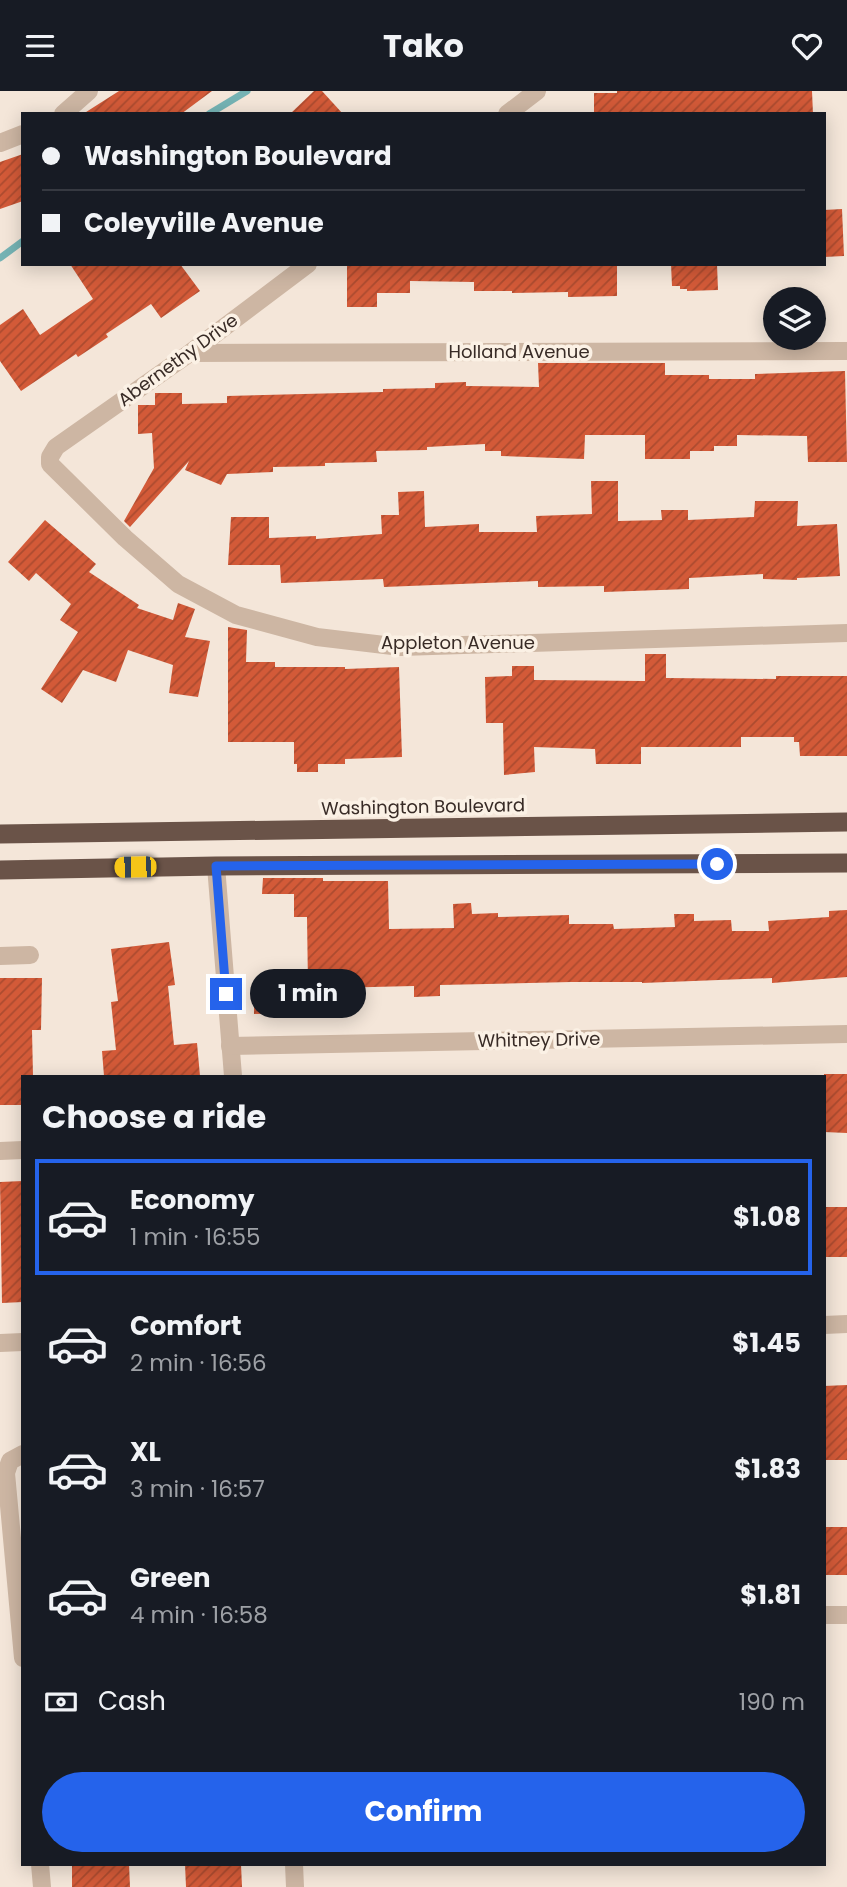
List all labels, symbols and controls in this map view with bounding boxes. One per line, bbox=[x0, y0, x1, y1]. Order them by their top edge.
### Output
text: Tako bbox=[383, 23, 464, 68]
icon: menu bbox=[21, 27, 59, 65]
icon: heart bbox=[788, 27, 826, 65]
text: Washington Boulevard bbox=[84, 138, 392, 174]
text: Coleyville Avenue bbox=[84, 205, 324, 241]
map controls bbox=[763, 287, 826, 350]
button: layers bbox=[763, 287, 826, 350]
street label: Abernethy Drive bbox=[113, 307, 243, 412]
street label: Holland Avenue bbox=[448, 339, 590, 364]
street label: Appleton Avenue bbox=[381, 630, 535, 655]
street label: Washington Boulevard bbox=[321, 792, 525, 821]
route start bbox=[701, 848, 733, 880]
car bbox=[114, 856, 157, 878]
callout: 1 min bbox=[250, 969, 366, 1019]
text: 1 min bbox=[278, 977, 338, 1009]
route end bbox=[210, 978, 242, 1010]
street label: Whitney Drive bbox=[477, 1026, 601, 1053]
text: Choose a ride bbox=[42, 1094, 266, 1139]
text: Economy bbox=[130, 1182, 254, 1218]
icon: car bbox=[46, 1186, 109, 1249]
text: $1.08 bbox=[733, 1199, 801, 1235]
text: 1 min · 16:55 bbox=[130, 1221, 260, 1253]
text: Comfort bbox=[130, 1308, 242, 1344]
icon: car bbox=[46, 1312, 109, 1375]
text: $1.45 bbox=[732, 1325, 801, 1361]
text: 2 min · 16:56 bbox=[130, 1347, 267, 1379]
text: XL bbox=[130, 1434, 161, 1470]
icon: car bbox=[46, 1438, 109, 1501]
text: $1.83 bbox=[734, 1451, 801, 1487]
text: 3 min · 16:57 bbox=[130, 1473, 265, 1505]
text: Green bbox=[130, 1560, 211, 1596]
icon: car bbox=[46, 1564, 109, 1627]
text: $1.81 bbox=[740, 1577, 801, 1613]
text: 4 min · 16:58 bbox=[130, 1599, 268, 1631]
icon: cash bbox=[42, 1683, 80, 1721]
text: Cash bbox=[98, 1683, 166, 1719]
text: 190 m bbox=[739, 1686, 805, 1718]
button: Confirm bbox=[42, 1772, 805, 1852]

